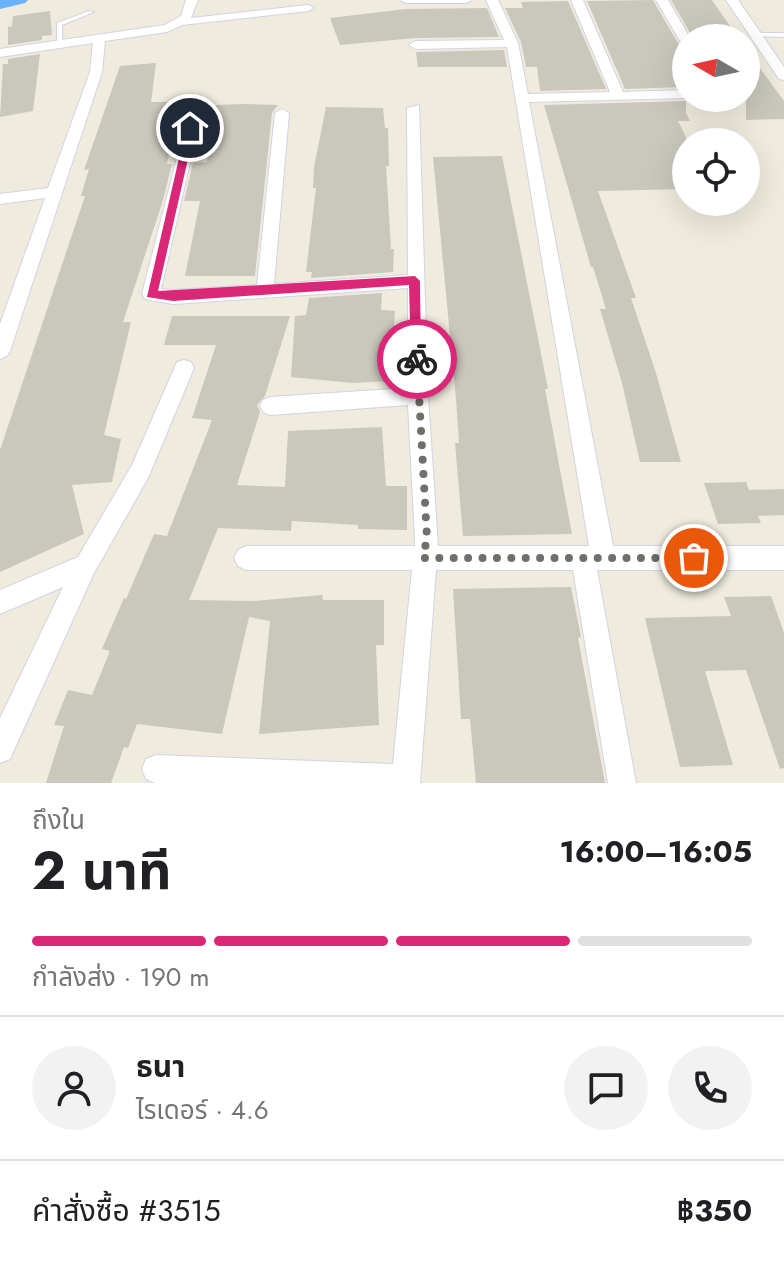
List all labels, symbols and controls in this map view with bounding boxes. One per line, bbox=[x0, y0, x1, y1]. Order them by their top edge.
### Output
north arrow bbox=[672, 24, 760, 112]
map controls bbox=[672, 24, 760, 216]
pin bbox=[156, 94, 224, 162]
icon: home bbox=[168, 106, 212, 150]
button: locate bbox=[672, 128, 760, 216]
courier bbox=[377, 319, 457, 399]
icon: bike bbox=[395, 337, 439, 381]
pin bbox=[660, 524, 728, 592]
icon: bag bbox=[672, 536, 716, 580]
text: ถึงใน bbox=[32, 801, 85, 839]
text: 16:00–16:05 bbox=[560, 830, 752, 873]
text: 2 นาที bbox=[32, 833, 171, 909]
text: กำลังส่ง · 190 m bbox=[32, 958, 210, 996]
text: ธนา bbox=[136, 1045, 185, 1088]
button: person bbox=[32, 1046, 116, 1130]
button: chat bbox=[564, 1046, 648, 1130]
button: phone bbox=[668, 1046, 752, 1130]
text: ไรเดอร์ · 4.6 bbox=[136, 1091, 269, 1129]
text: คำสั่งซื้อ #3515 bbox=[32, 1189, 221, 1232]
text: ฿350 bbox=[677, 1189, 752, 1232]

